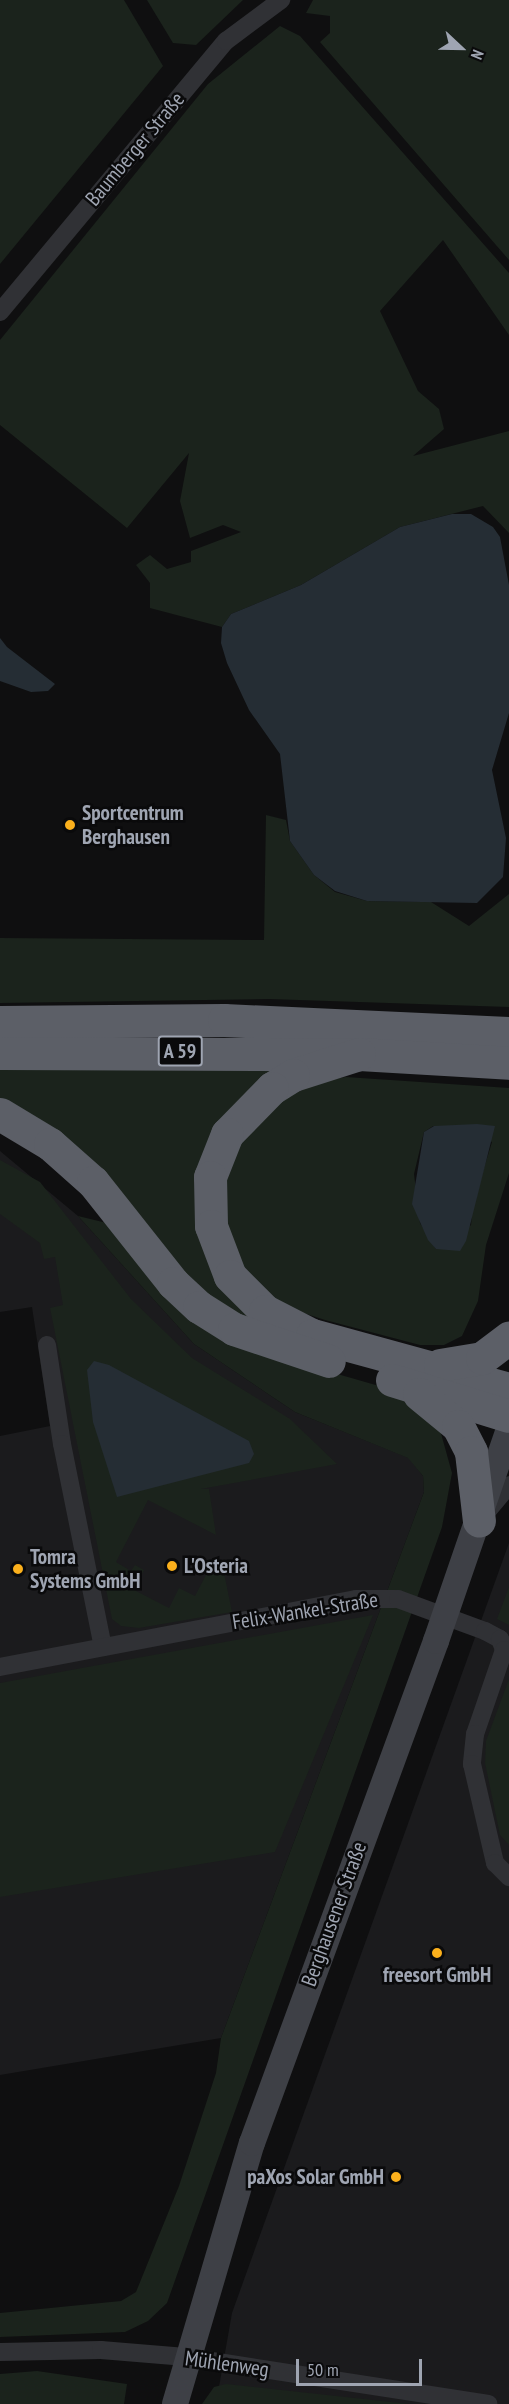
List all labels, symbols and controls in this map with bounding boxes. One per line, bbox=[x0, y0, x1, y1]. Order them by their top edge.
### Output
north arrow bbox=[431, 18, 491, 78]
text: N bbox=[467, 47, 489, 62]
street label: Baumberger Straße bbox=[80, 87, 190, 211]
place label: Sportcentrum Berghausen bbox=[82, 800, 184, 850]
marker: Sportcentrum Berghausen bbox=[63, 818, 77, 832]
road number: A 59 bbox=[156, 1034, 204, 1068]
place label: Tomra Systems GmbH bbox=[30, 1544, 141, 1594]
place label: L'Osteria bbox=[184, 1553, 248, 1579]
marker: L'Osteria bbox=[165, 1559, 179, 1573]
marker: Tomra Systems GmbH bbox=[11, 1562, 25, 1576]
street label: Felix-Wankel-Straße bbox=[230, 1587, 380, 1635]
street label: Berghausener Straße bbox=[296, 1838, 372, 1990]
marker: freesort GmbH bbox=[430, 1946, 444, 1960]
place label: freesort GmbH bbox=[383, 1962, 491, 1988]
place label: paXos Solar GmbH bbox=[247, 2164, 384, 2190]
marker: paXos Solar GmbH bbox=[389, 2170, 403, 2184]
street label: Mühlenweg bbox=[184, 2346, 270, 2382]
scale bar bbox=[299, 2347, 425, 2385]
text: 50 m bbox=[307, 2358, 339, 2381]

